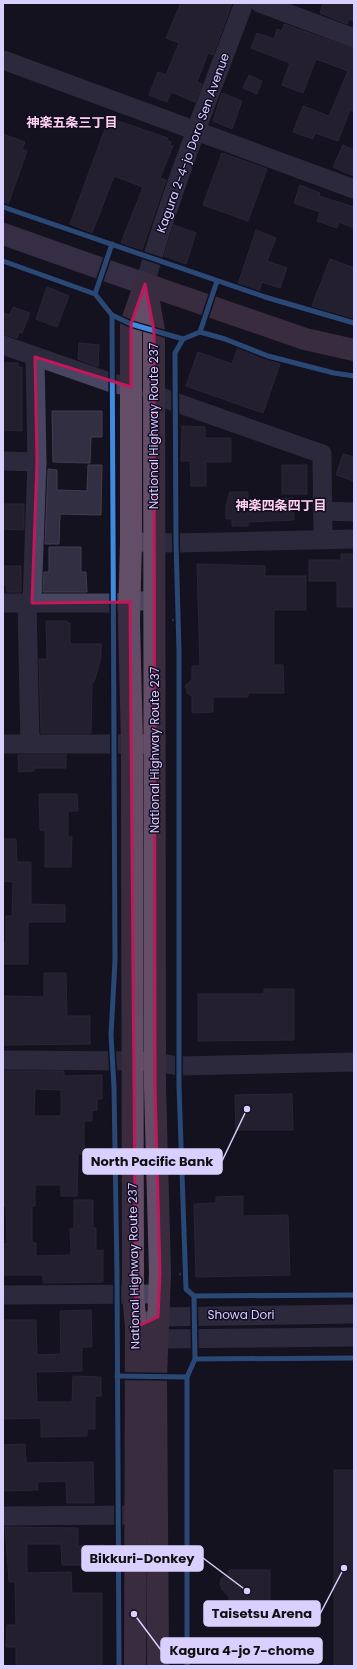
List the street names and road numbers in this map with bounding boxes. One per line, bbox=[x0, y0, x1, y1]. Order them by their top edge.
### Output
street label: Kagura 2-4-jo Doro Sen Avenue bbox=[152, 50, 233, 235]
street label: National Highway Route 237 bbox=[145, 342, 162, 509]
street label: National Highway Route 237 bbox=[146, 666, 163, 833]
street label: National Highway Route 237 bbox=[124, 1182, 143, 1349]
street label: Showa Dori bbox=[207, 1306, 275, 1323]

